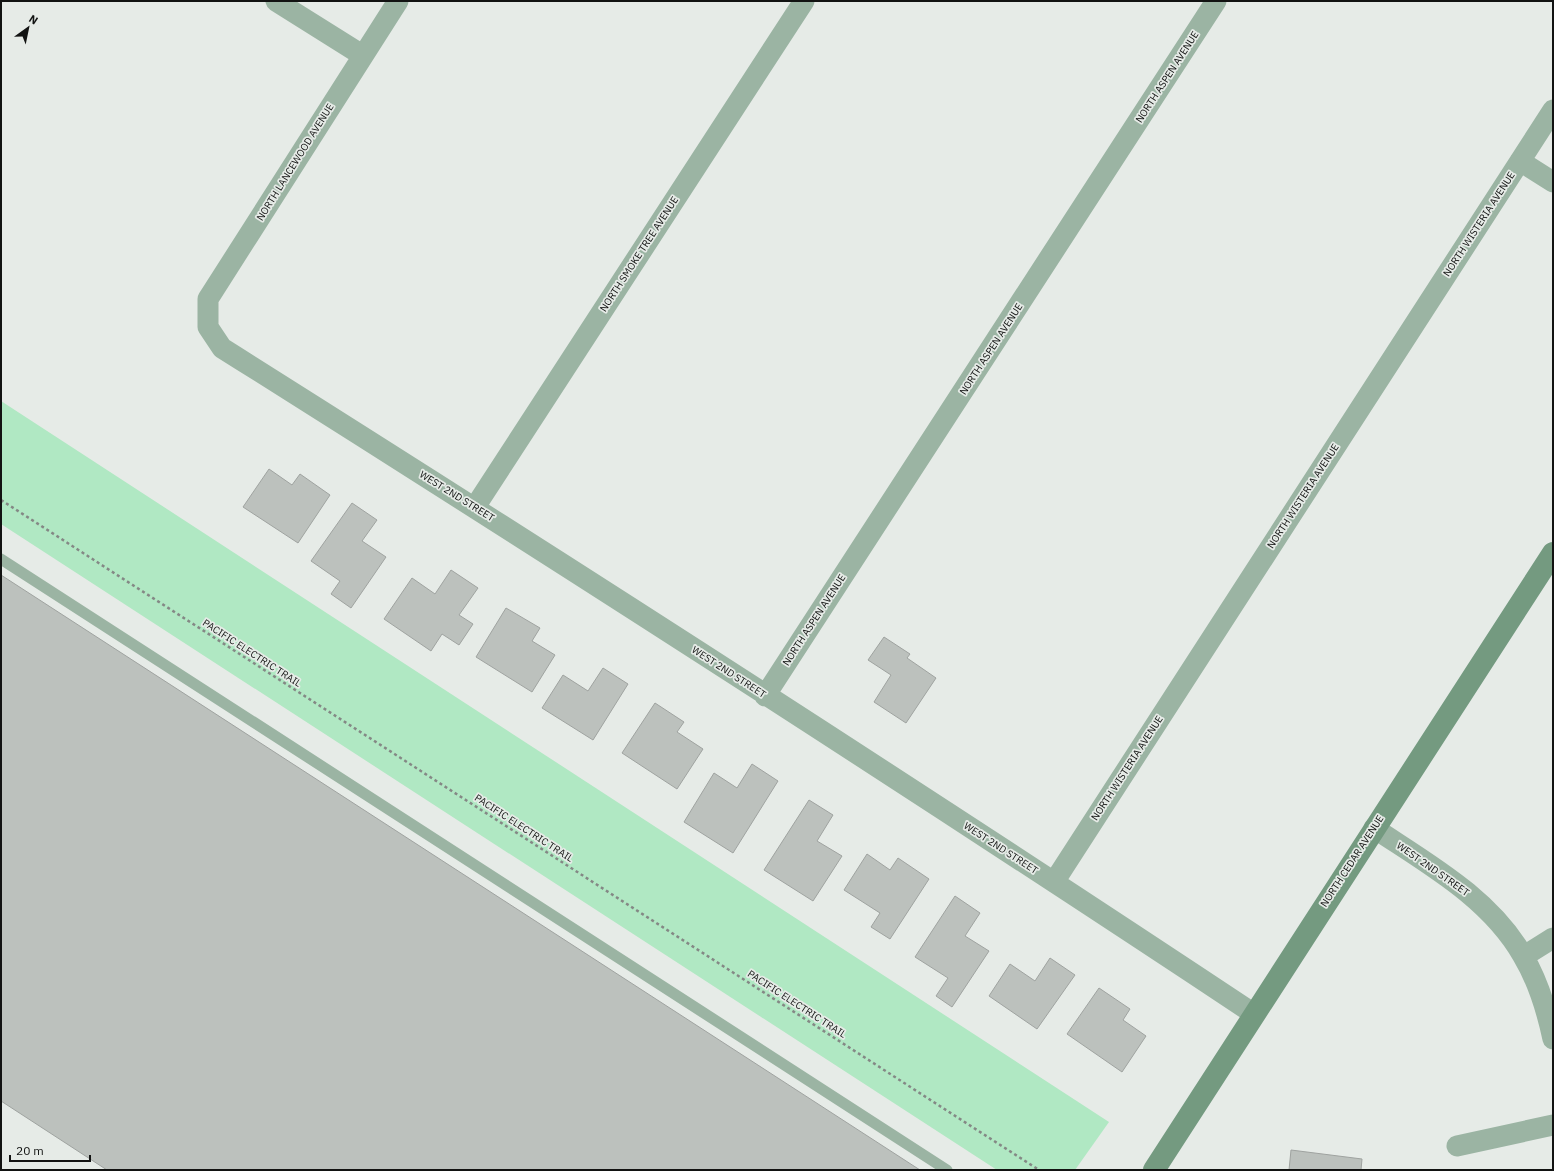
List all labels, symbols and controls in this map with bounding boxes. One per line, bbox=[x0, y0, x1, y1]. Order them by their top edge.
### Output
north arrow bbox=[8, 8, 48, 48]
text: N bbox=[26, 12, 41, 28]
street label: NORTH ASPEN AVENUE bbox=[1133, 29, 1202, 125]
street label: NORTH LANCEWOOD AVENUE bbox=[253, 101, 337, 223]
street label: NORTH WISTERIA AVENUE bbox=[1440, 169, 1518, 279]
street label: NORTH SMOKE TREE AVENUE bbox=[597, 194, 681, 314]
street label: NORTH ASPEN AVENUE bbox=[957, 301, 1026, 397]
street label: NORTH WISTERIA AVENUE bbox=[1264, 441, 1342, 551]
street label: WEST 2ND STREET bbox=[417, 468, 497, 524]
street label: NORTH ASPEN AVENUE bbox=[780, 572, 849, 668]
street label: PACIFIC ELECTRIC TRAIL bbox=[200, 616, 304, 690]
street label: WEST 2ND STREET bbox=[689, 643, 769, 701]
street label: NORTH WISTERIA AVENUE bbox=[1088, 713, 1166, 823]
street label: PACIFIC ELECTRIC TRAIL bbox=[472, 791, 576, 865]
street label: NORTH CEDAR AVENUE bbox=[1317, 813, 1387, 909]
street label: WEST 2ND STREET bbox=[961, 819, 1041, 877]
street label: WEST 2ND STREET bbox=[1394, 839, 1472, 899]
street label: PACIFIC ELECTRIC TRAIL bbox=[745, 967, 849, 1041]
scale bar bbox=[10, 1137, 90, 1163]
text: 20 m bbox=[16, 1143, 44, 1158]

